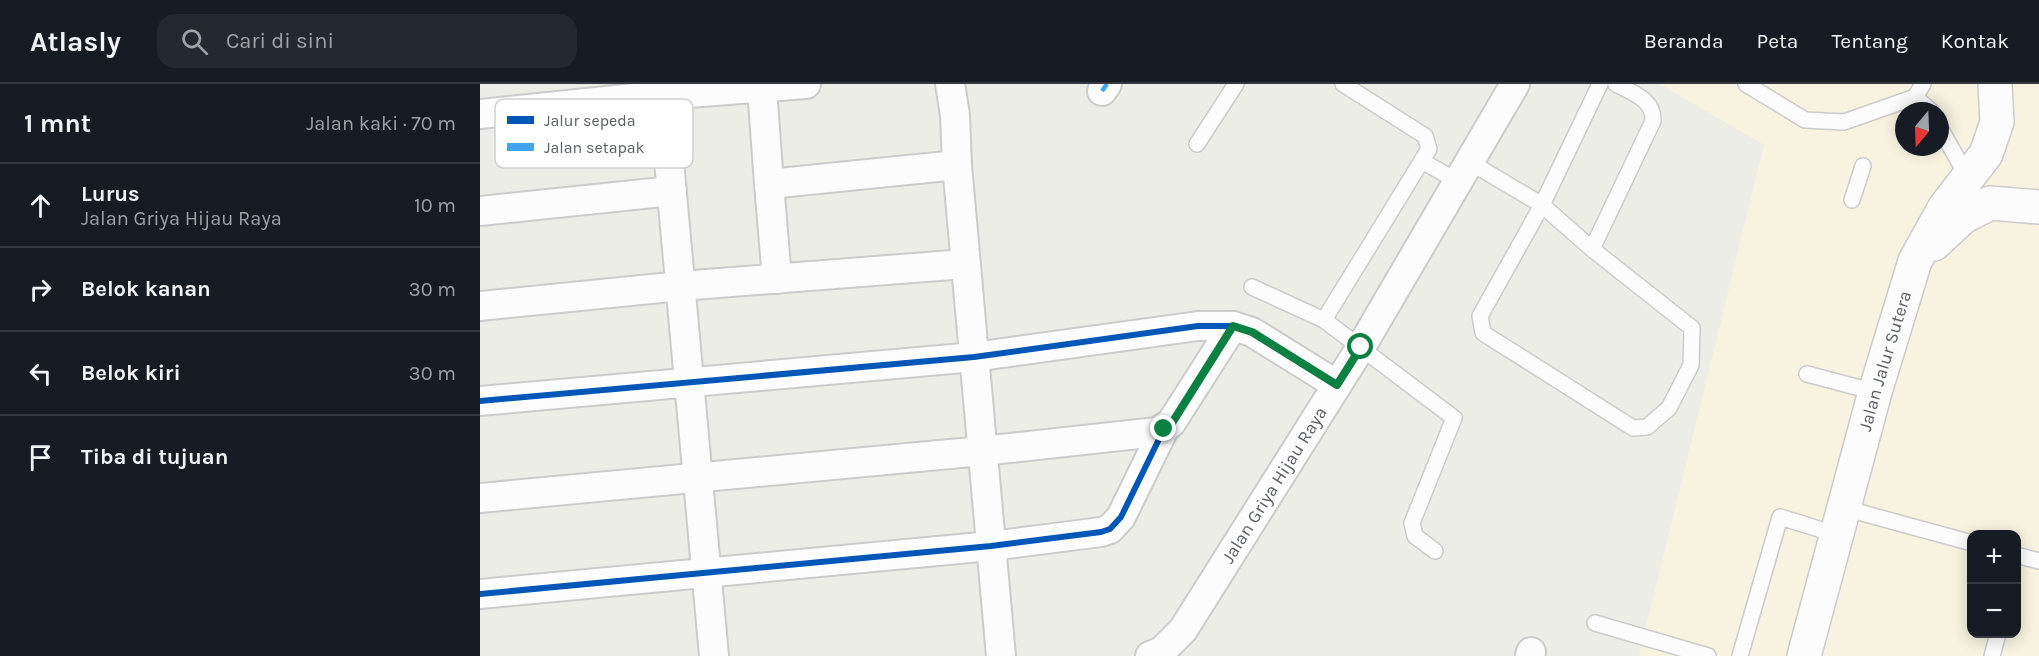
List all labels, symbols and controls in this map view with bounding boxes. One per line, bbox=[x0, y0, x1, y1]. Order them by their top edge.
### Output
search box bbox=[157, 14, 577, 68]
text: Atlasly bbox=[30, 25, 121, 58]
icon: search bbox=[178, 25, 211, 58]
text: Cari di sini bbox=[226, 28, 334, 54]
text: Beranda bbox=[1644, 29, 1724, 53]
text: Peta bbox=[1757, 29, 1798, 53]
text: Tentang bbox=[1831, 29, 1908, 53]
text: Kontak bbox=[1941, 29, 2009, 53]
legend bbox=[495, 99, 693, 168]
north arrow bbox=[1895, 102, 1949, 156]
text: 1 mnt bbox=[24, 108, 91, 139]
text: Jalur sepeda bbox=[544, 111, 636, 130]
text: Jalan kaki · 70 m bbox=[306, 112, 456, 135]
text: Jalan setapak bbox=[544, 138, 645, 157]
text: Lurus bbox=[81, 181, 140, 207]
icon: ahead bbox=[24, 189, 57, 222]
text: 10 m bbox=[414, 194, 456, 217]
text: Jalan Griya Hijau Raya bbox=[81, 207, 282, 230]
icon: right bbox=[24, 273, 57, 306]
text: Belok kanan bbox=[81, 276, 211, 302]
text: 30 m bbox=[409, 278, 456, 301]
street label: Jalan Jalur Sutera bbox=[1854, 288, 1916, 434]
route start bbox=[1347, 333, 1373, 359]
icon: left bbox=[24, 357, 57, 390]
text: Belok kiri bbox=[81, 360, 181, 386]
text: 30 m bbox=[409, 362, 456, 385]
street label: Jalan Griya Hijau Raya bbox=[1217, 403, 1332, 567]
route end bbox=[1150, 415, 1176, 441]
icon: arrive bbox=[24, 441, 57, 474]
text: Tiba di tujuan bbox=[81, 444, 228, 470]
map controls bbox=[1967, 530, 2021, 638]
button: + bbox=[1967, 530, 2021, 584]
button: − bbox=[1967, 584, 2021, 638]

